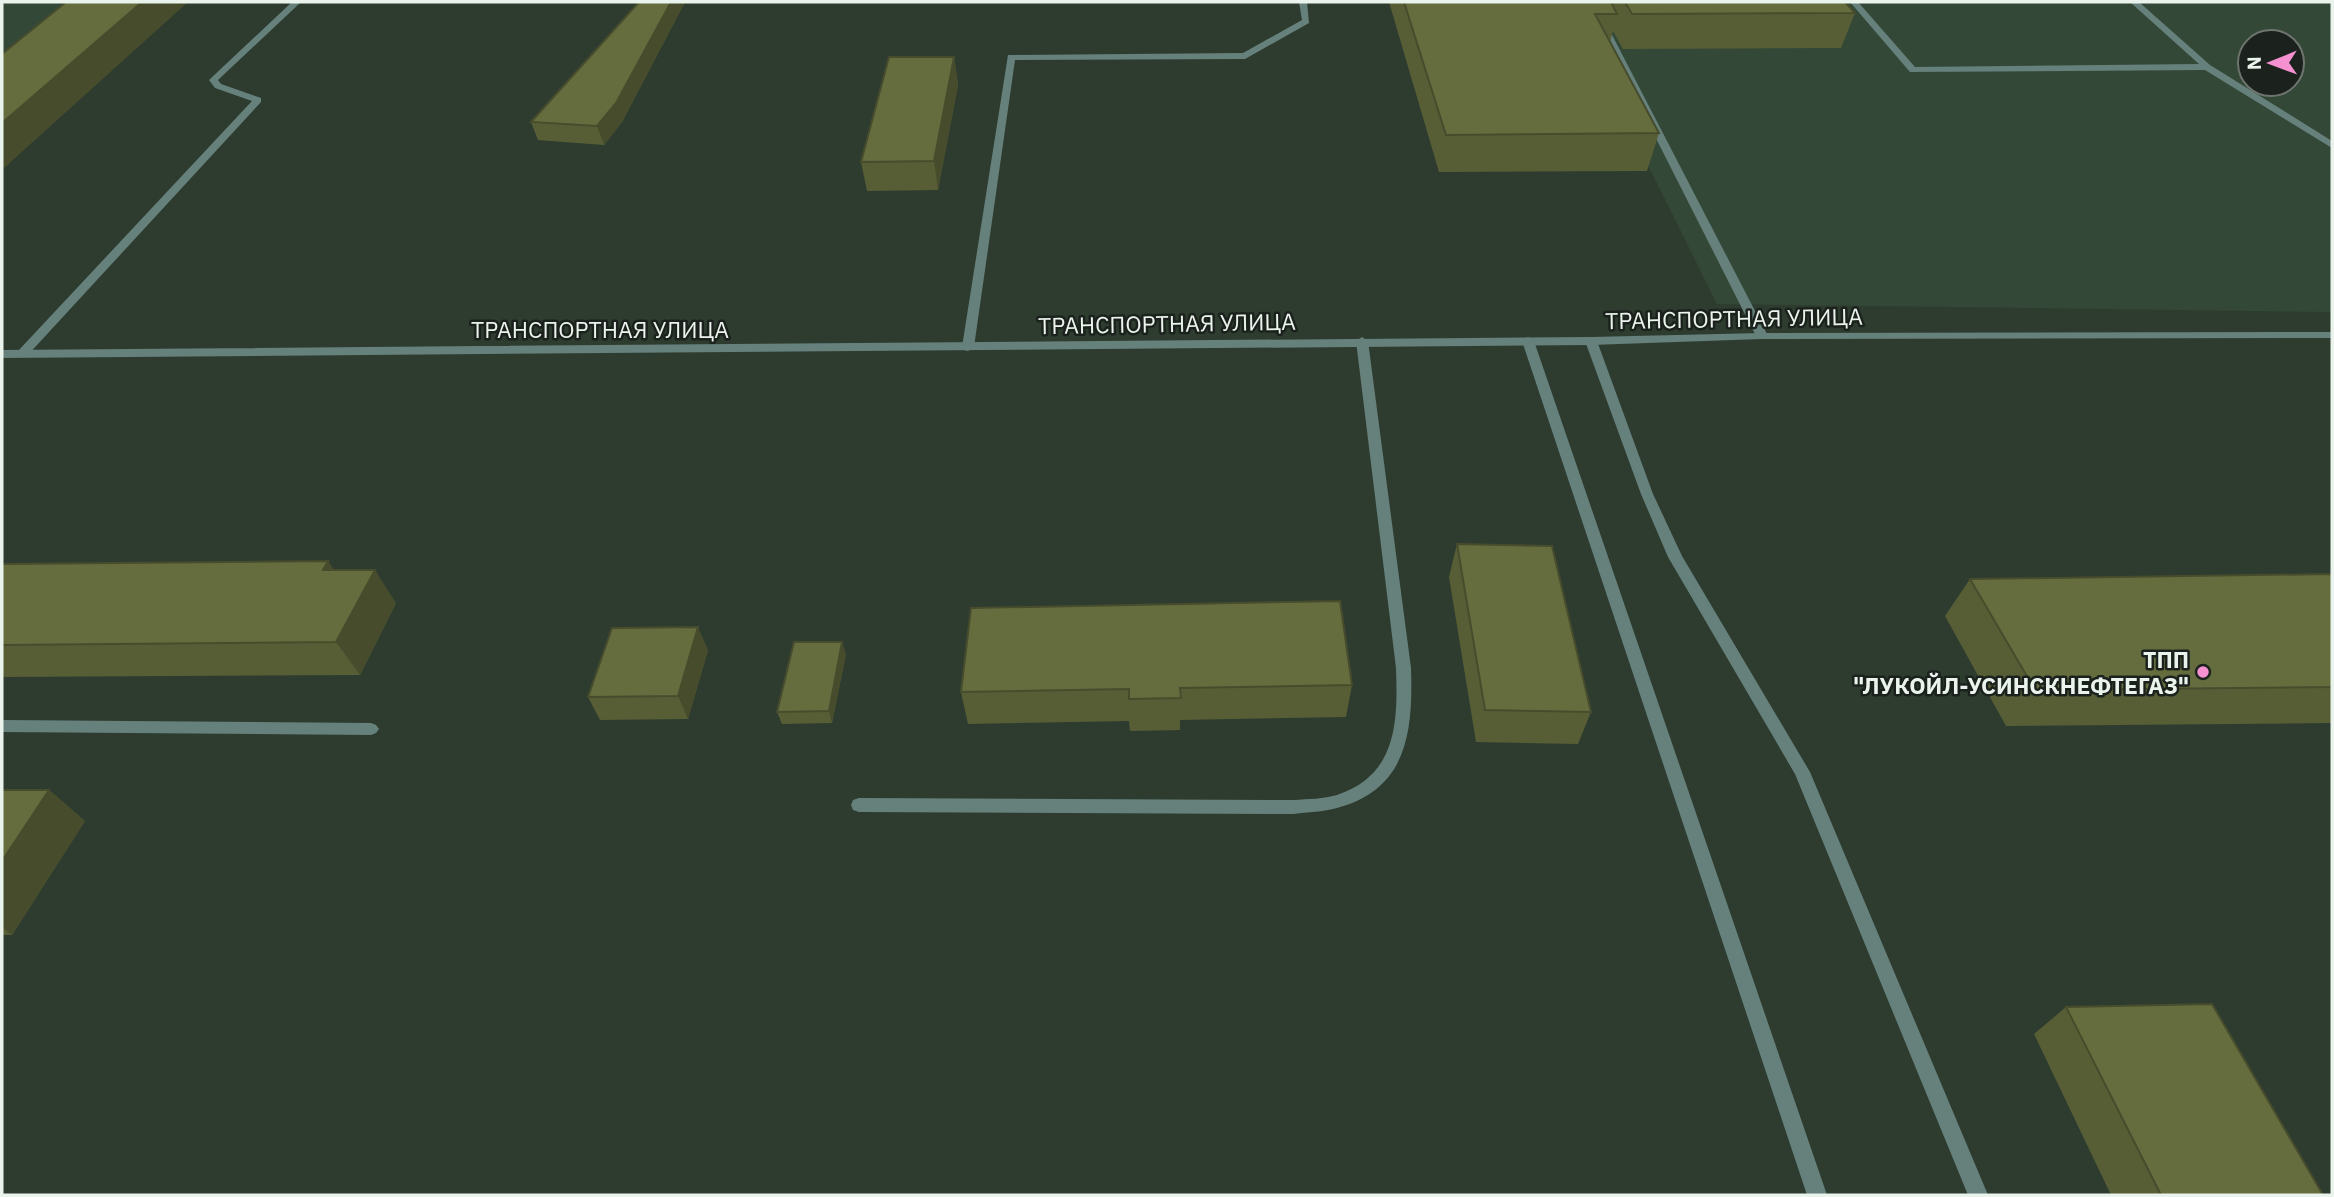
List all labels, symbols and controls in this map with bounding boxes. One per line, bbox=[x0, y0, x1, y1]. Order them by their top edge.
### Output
north arrow bbox=[2236, 28, 2306, 98]
text: N bbox=[2242, 56, 2266, 70]
street label: ТРАНСПОРТНАЯ УЛИЦА bbox=[1605, 301, 1863, 335]
street label: ТРАНСПОРТНАЯ УЛИЦА bbox=[1038, 306, 1296, 340]
street label: ТРАНСПОРТНАЯ УЛИЦА bbox=[471, 314, 729, 344]
place label: ТПП "ЛУКОЙЛ-УСИНСКНЕФТЕГАЗ" bbox=[1853, 644, 2189, 700]
marker: ТПП "ЛУКОЙЛ-УСИНСКНЕФТЕГАЗ" bbox=[2195, 664, 2211, 680]

